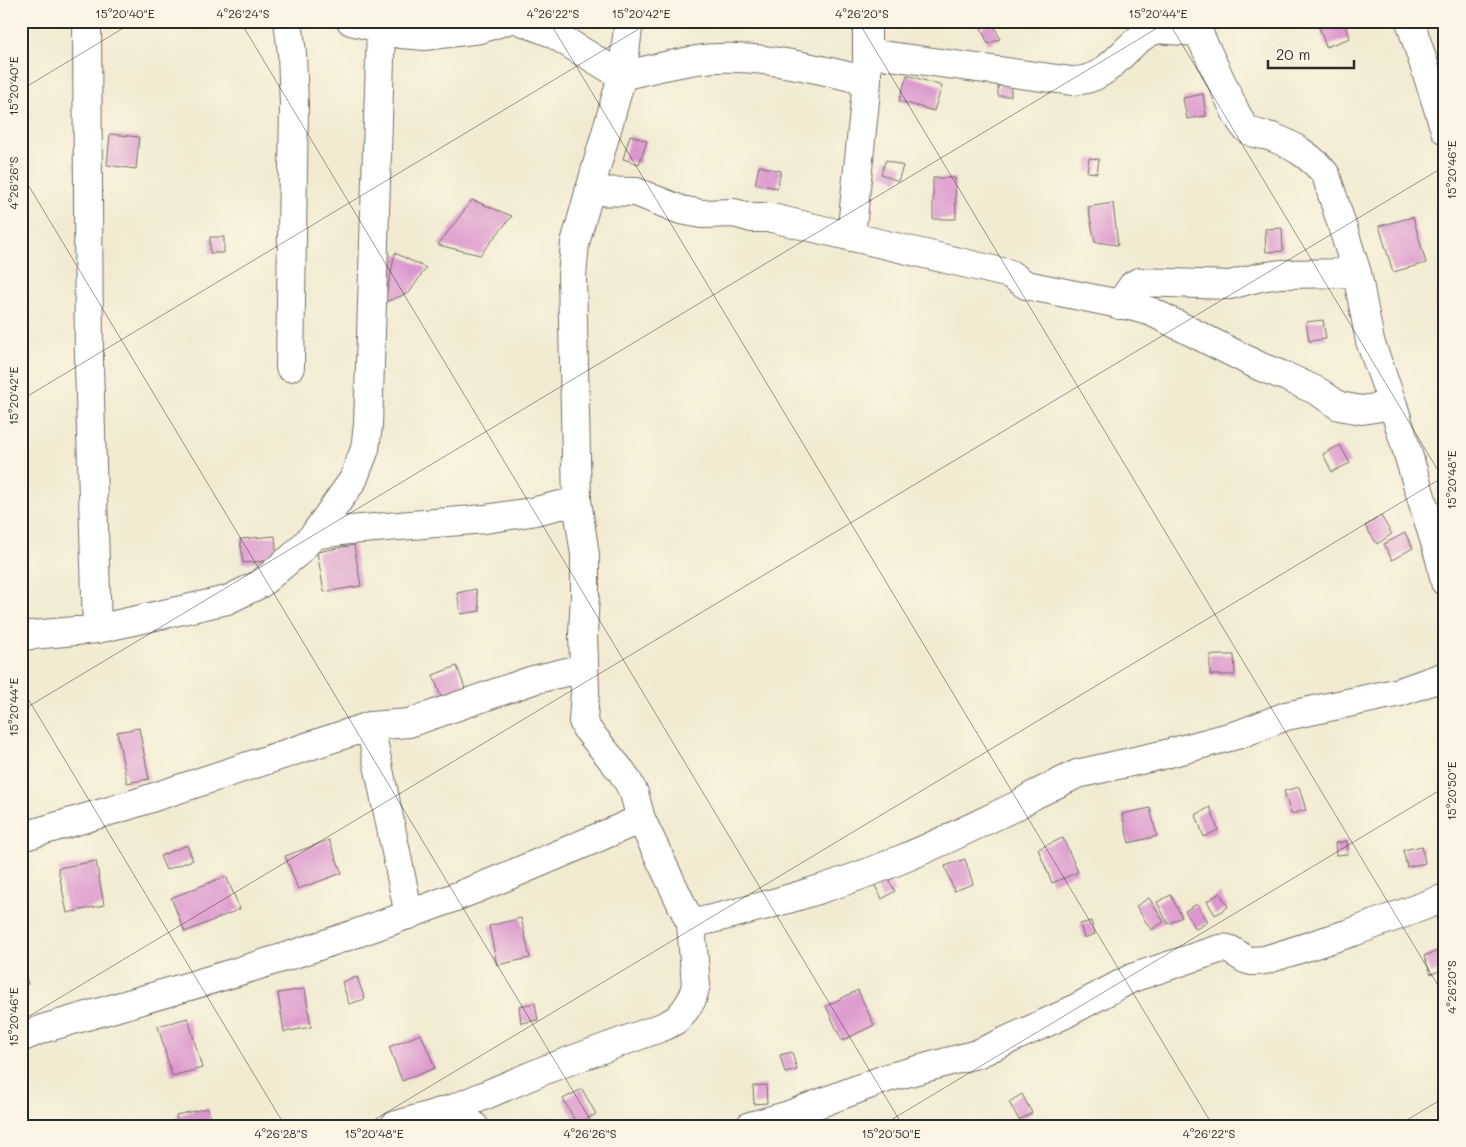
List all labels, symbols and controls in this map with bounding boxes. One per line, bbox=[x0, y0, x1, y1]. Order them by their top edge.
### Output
text: 15°20'40"E bbox=[95, 5, 155, 21]
text: 4°26'24"S bbox=[217, 5, 270, 21]
text: 4°26'22"S bbox=[527, 5, 580, 21]
text: 15°20'42"E bbox=[612, 5, 670, 21]
text: 4°26'20"S bbox=[835, 5, 889, 21]
text: 15°20'44"E bbox=[1129, 5, 1188, 21]
scale bar bbox=[1268, 38, 1355, 70]
text: 20 m bbox=[1276, 44, 1310, 64]
text: 15°20'40"E bbox=[5, 56, 21, 116]
text: 15°20'46"E bbox=[1443, 140, 1459, 200]
text: 4°26'26"S bbox=[5, 156, 21, 210]
text: 15°20'42"E bbox=[5, 367, 21, 425]
text: 15°20'48"E bbox=[1443, 450, 1459, 510]
text: 15°20'44"E bbox=[5, 677, 21, 736]
text: 15°20'50"E bbox=[1443, 761, 1459, 821]
text: 4°26'20"S bbox=[1443, 960, 1459, 1014]
text: 15°20'46"E bbox=[5, 987, 21, 1047]
text: 4°26'28"S bbox=[254, 1125, 308, 1141]
text: 15°20'48"E bbox=[344, 1125, 404, 1141]
text: 4°26'26"S bbox=[563, 1125, 617, 1141]
text: 15°20'50"E bbox=[861, 1125, 921, 1141]
text: 4°26'22"S bbox=[1183, 1125, 1236, 1141]

